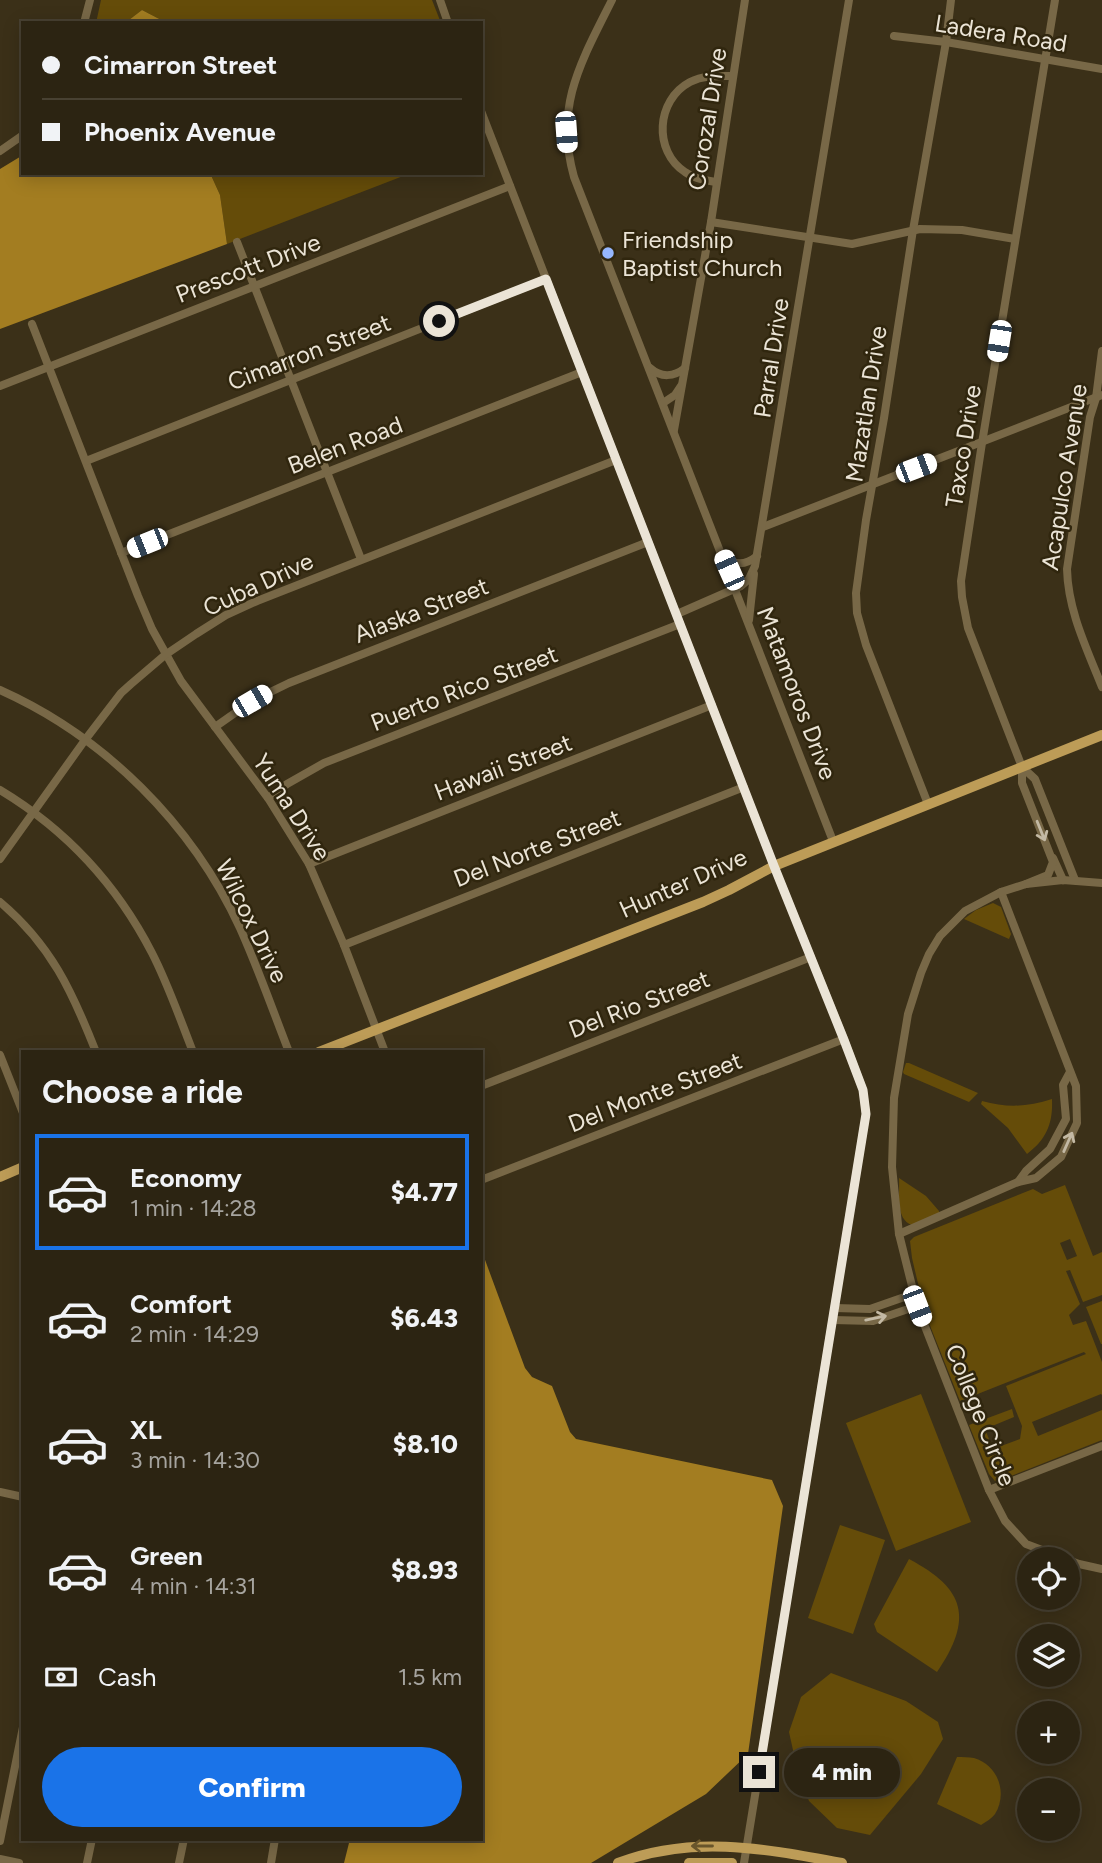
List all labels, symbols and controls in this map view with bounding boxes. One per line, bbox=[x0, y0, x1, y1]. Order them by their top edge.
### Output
street label: Ladera Road bbox=[933, 8, 1069, 58]
street label: Corozal Drive bbox=[681, 46, 733, 192]
text: Cimarron Street bbox=[84, 49, 277, 81]
car bbox=[555, 110, 578, 154]
text: Phoenix Avenue bbox=[84, 116, 276, 148]
place label: Friendship Baptist Church bbox=[622, 225, 783, 282]
street label: Prescott Drive bbox=[172, 227, 324, 309]
marker: Friendship Baptist Church bbox=[600, 245, 616, 261]
street label: Parral Drive bbox=[747, 296, 795, 420]
route start bbox=[423, 305, 455, 337]
street label: Cimarron Street bbox=[223, 308, 395, 396]
car bbox=[986, 319, 1013, 363]
street label: Mazatlan Drive bbox=[839, 324, 893, 484]
street label: Acapulco Avenue bbox=[1035, 382, 1093, 572]
street label: Taxco Drive bbox=[939, 383, 987, 509]
street label: Belen Road bbox=[283, 410, 407, 480]
car bbox=[893, 451, 940, 485]
car bbox=[124, 525, 171, 561]
street label: Cuba Drive bbox=[198, 546, 318, 622]
car bbox=[711, 547, 748, 593]
street label: Alaska Street bbox=[350, 571, 492, 649]
street label: Matamoros Drive bbox=[751, 602, 843, 784]
street label: Puerto Rico Street bbox=[366, 639, 562, 737]
car bbox=[229, 681, 276, 721]
street label: Hawaii Street bbox=[430, 727, 576, 807]
street label: Yuma Drive bbox=[247, 748, 337, 866]
street label: Del Norte Street bbox=[449, 803, 625, 893]
one-way arrow bbox=[1036, 820, 1049, 841]
street label: Hunter Drive bbox=[615, 842, 751, 924]
street label: Wilcox Drive bbox=[210, 855, 294, 987]
street label: Del Rio Street bbox=[564, 964, 714, 1044]
street label: Del Monte Street bbox=[564, 1046, 746, 1138]
text: Choose a ride bbox=[42, 1073, 243, 1111]
one-way arrow bbox=[1062, 1132, 1075, 1153]
icon: car bbox=[46, 1161, 109, 1224]
text: Economy bbox=[130, 1162, 242, 1194]
text: $4.77 bbox=[391, 1176, 458, 1208]
text: 1 min · 14:28 bbox=[130, 1194, 257, 1222]
car bbox=[900, 1283, 935, 1329]
icon: car bbox=[46, 1287, 109, 1350]
text: Comfort bbox=[130, 1288, 232, 1320]
text: $6.43 bbox=[390, 1302, 458, 1334]
one-way arrow bbox=[864, 1311, 887, 1325]
text: 2 min · 14:29 bbox=[130, 1320, 259, 1348]
street label: College Circle bbox=[939, 1340, 1023, 1490]
icon: car bbox=[46, 1413, 109, 1476]
text: XL bbox=[130, 1414, 162, 1446]
text: $8.10 bbox=[393, 1428, 458, 1460]
text: 3 min · 14:30 bbox=[130, 1446, 260, 1474]
icon: car bbox=[46, 1539, 109, 1602]
text: Green bbox=[130, 1540, 203, 1572]
map controls bbox=[1017, 1547, 1080, 1841]
button: locate bbox=[1017, 1547, 1080, 1610]
text: $8.93 bbox=[391, 1554, 458, 1586]
text: 4 min · 14:31 bbox=[130, 1572, 257, 1600]
button: layers bbox=[1017, 1624, 1080, 1687]
icon: cash bbox=[42, 1658, 80, 1696]
text: Cash bbox=[98, 1661, 157, 1693]
text: 1.5 km bbox=[398, 1663, 462, 1691]
button: + bbox=[1017, 1701, 1080, 1764]
button: Confirm bbox=[42, 1747, 462, 1827]
callout: 4 min bbox=[784, 1748, 899, 1796]
route end bbox=[743, 1756, 775, 1788]
text: 4 min bbox=[812, 1758, 872, 1786]
button: − bbox=[1017, 1778, 1080, 1841]
one-way arrow bbox=[691, 1839, 714, 1853]

